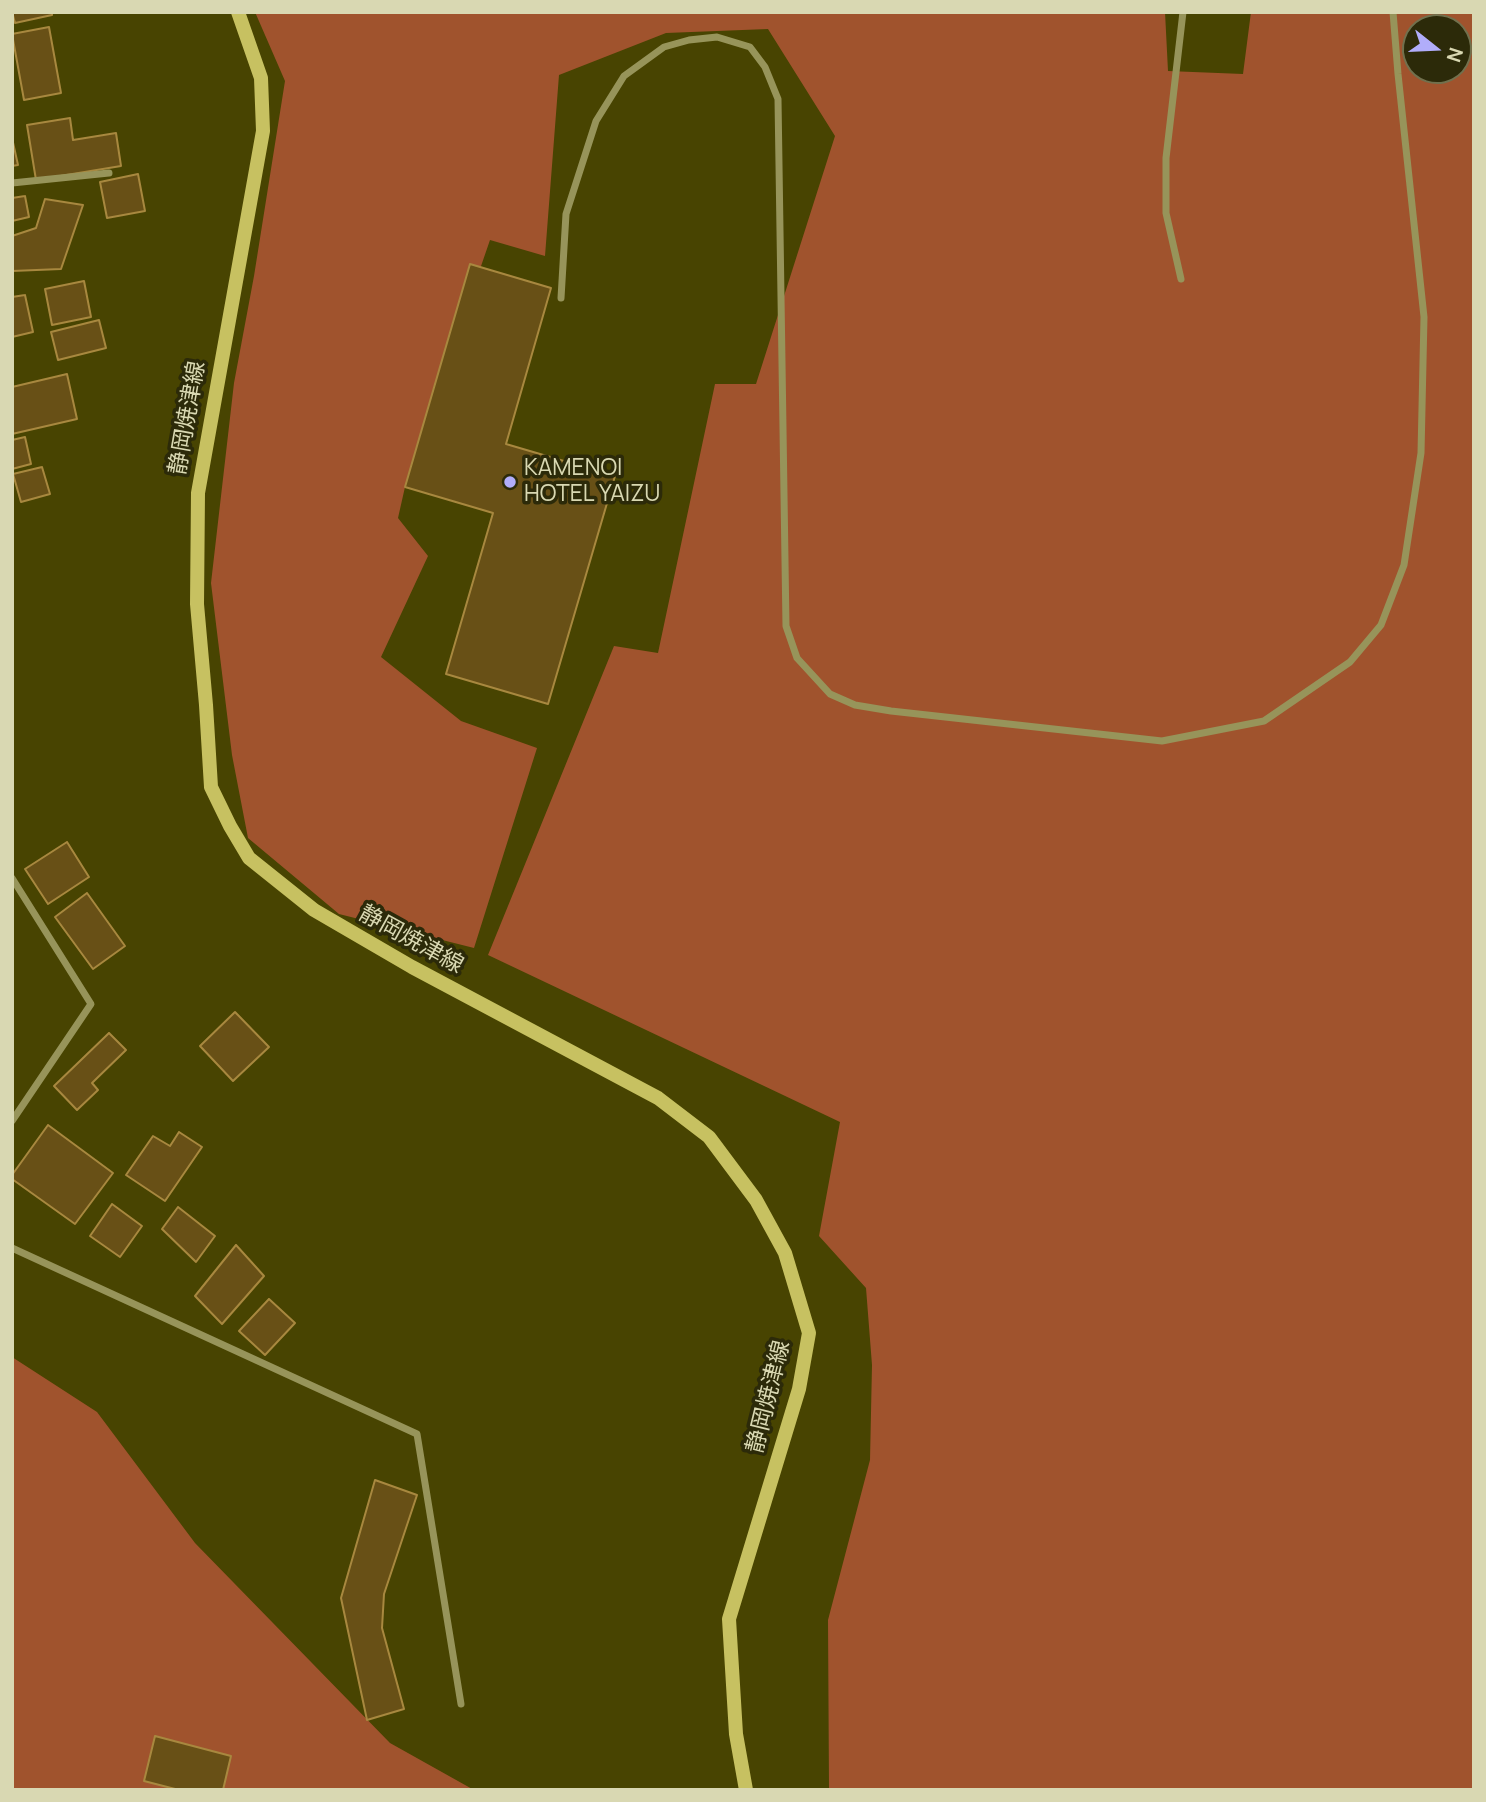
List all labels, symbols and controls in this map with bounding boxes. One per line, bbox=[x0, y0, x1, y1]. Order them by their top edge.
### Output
north arrow bbox=[1402, 14, 1472, 84]
text: N bbox=[1441, 44, 1470, 65]
street label: 静岡焼津線 bbox=[164, 359, 212, 477]
place label: KAMENOI HOTEL YAIZU bbox=[524, 455, 660, 509]
marker: KAMENOI HOTEL YAIZU bbox=[502, 474, 518, 490]
street label: 静岡焼津線 bbox=[354, 900, 468, 980]
street label: 静岡焼津線 bbox=[742, 1338, 796, 1456]

